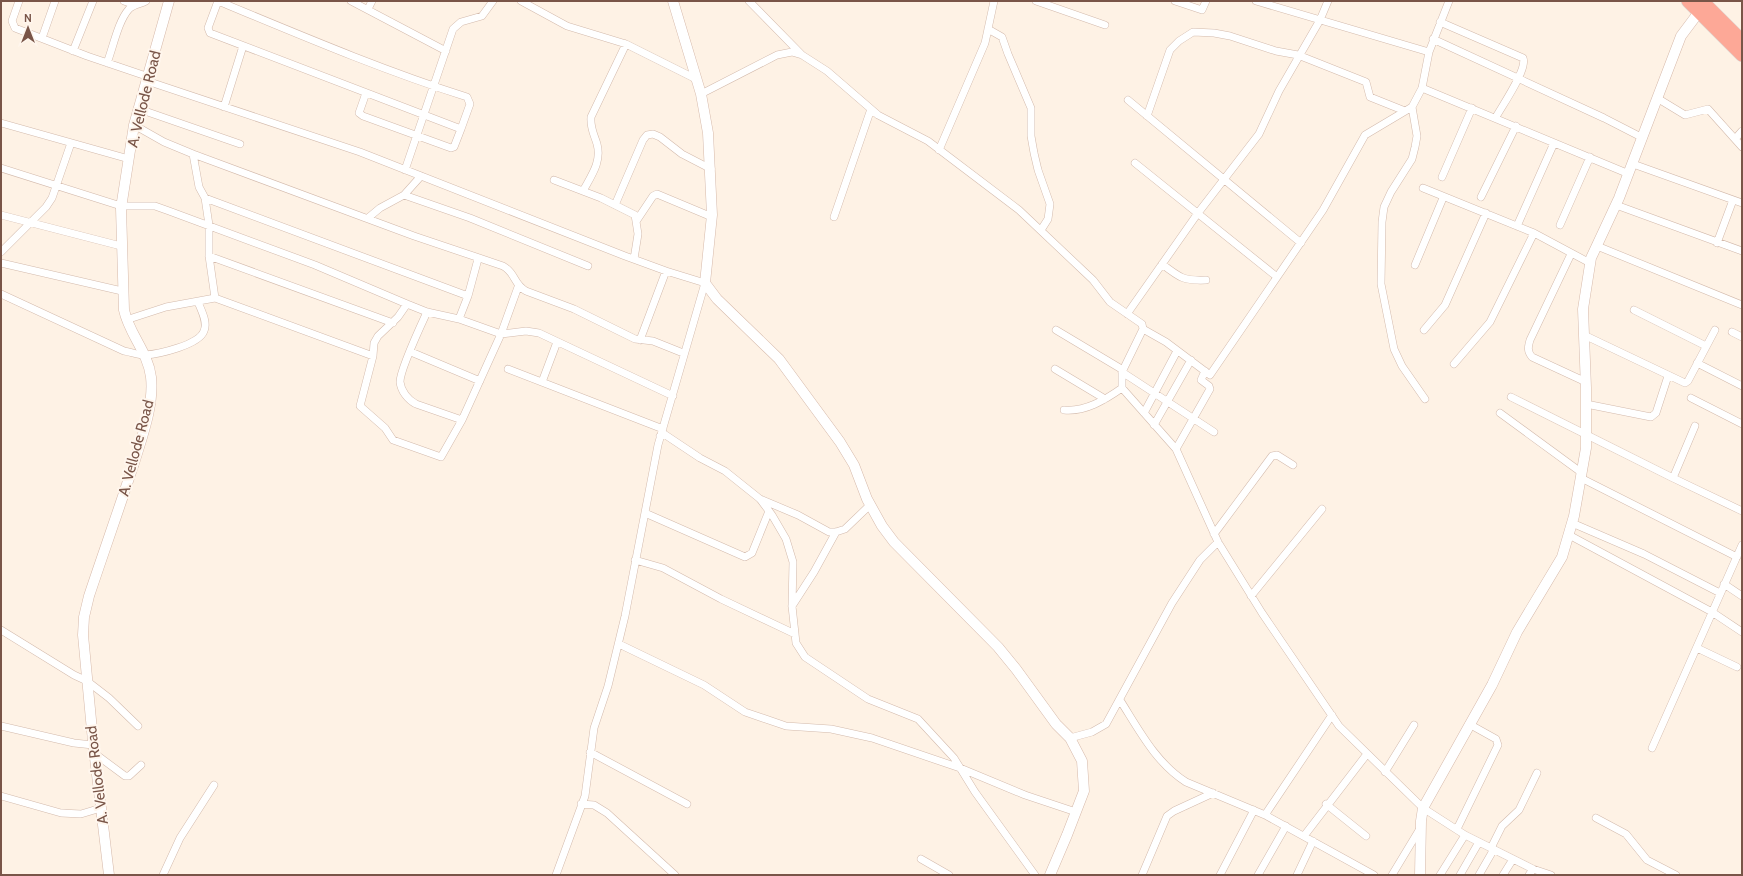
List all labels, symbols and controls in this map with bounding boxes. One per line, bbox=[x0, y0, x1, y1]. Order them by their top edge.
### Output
north arrow bbox=[8, 8, 48, 48]
text: N bbox=[24, 11, 32, 25]
street label: A. Vellode Road bbox=[123, 49, 165, 149]
street label: A. Vellode Road bbox=[115, 398, 157, 498]
street label: A. Vellode Road bbox=[82, 725, 112, 825]

